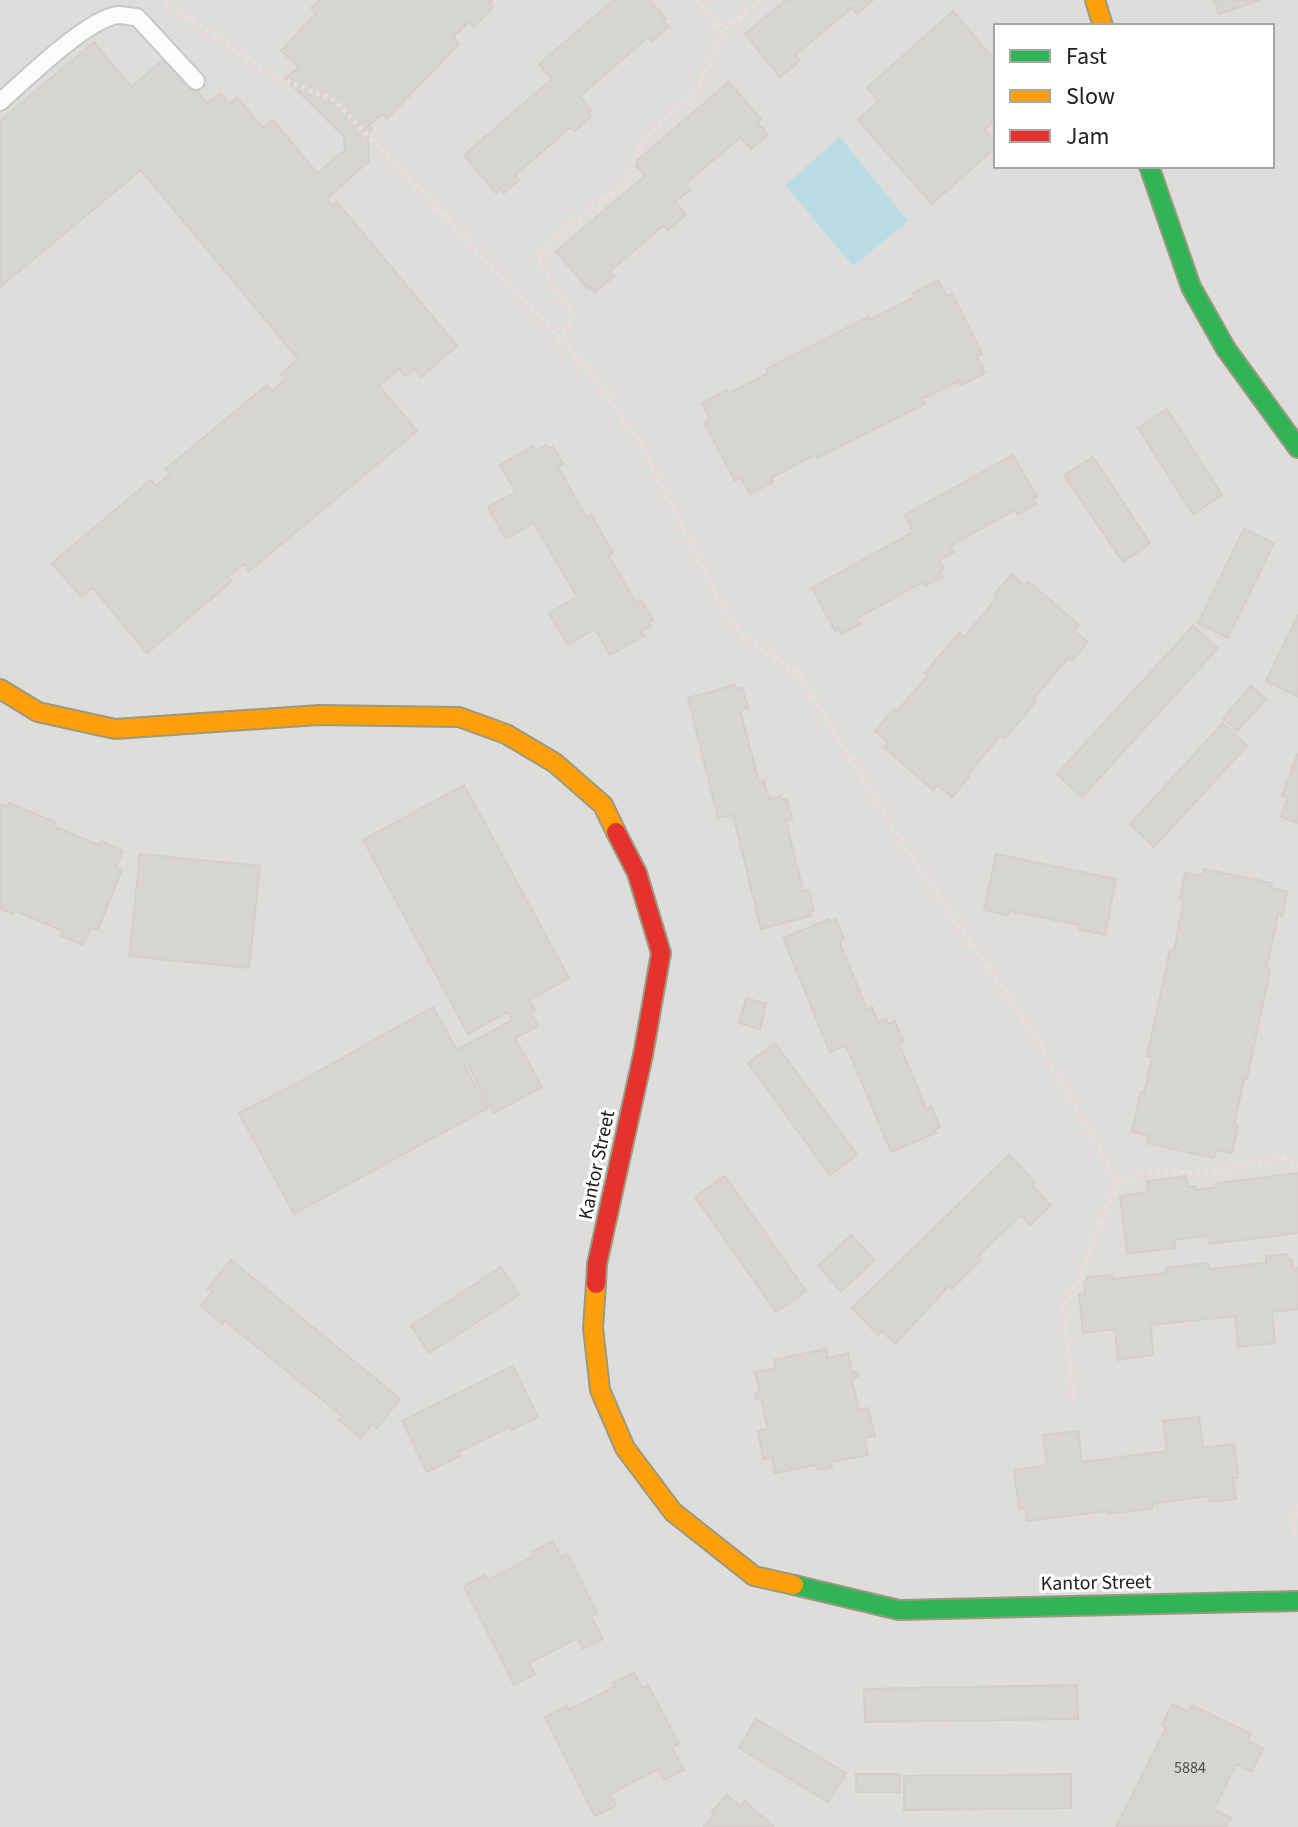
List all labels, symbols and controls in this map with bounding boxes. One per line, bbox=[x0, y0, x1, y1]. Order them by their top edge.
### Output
legend bbox=[994, 24, 1274, 168]
text: Fast bbox=[1066, 39, 1107, 74]
text: Slow bbox=[1066, 79, 1115, 114]
text: Jam bbox=[1066, 119, 1110, 154]
street label: Kantor Street bbox=[572, 1108, 622, 1222]
street label: Kantor Street bbox=[1040, 1568, 1152, 1598]
house number: 5884 bbox=[1174, 1757, 1206, 1779]

